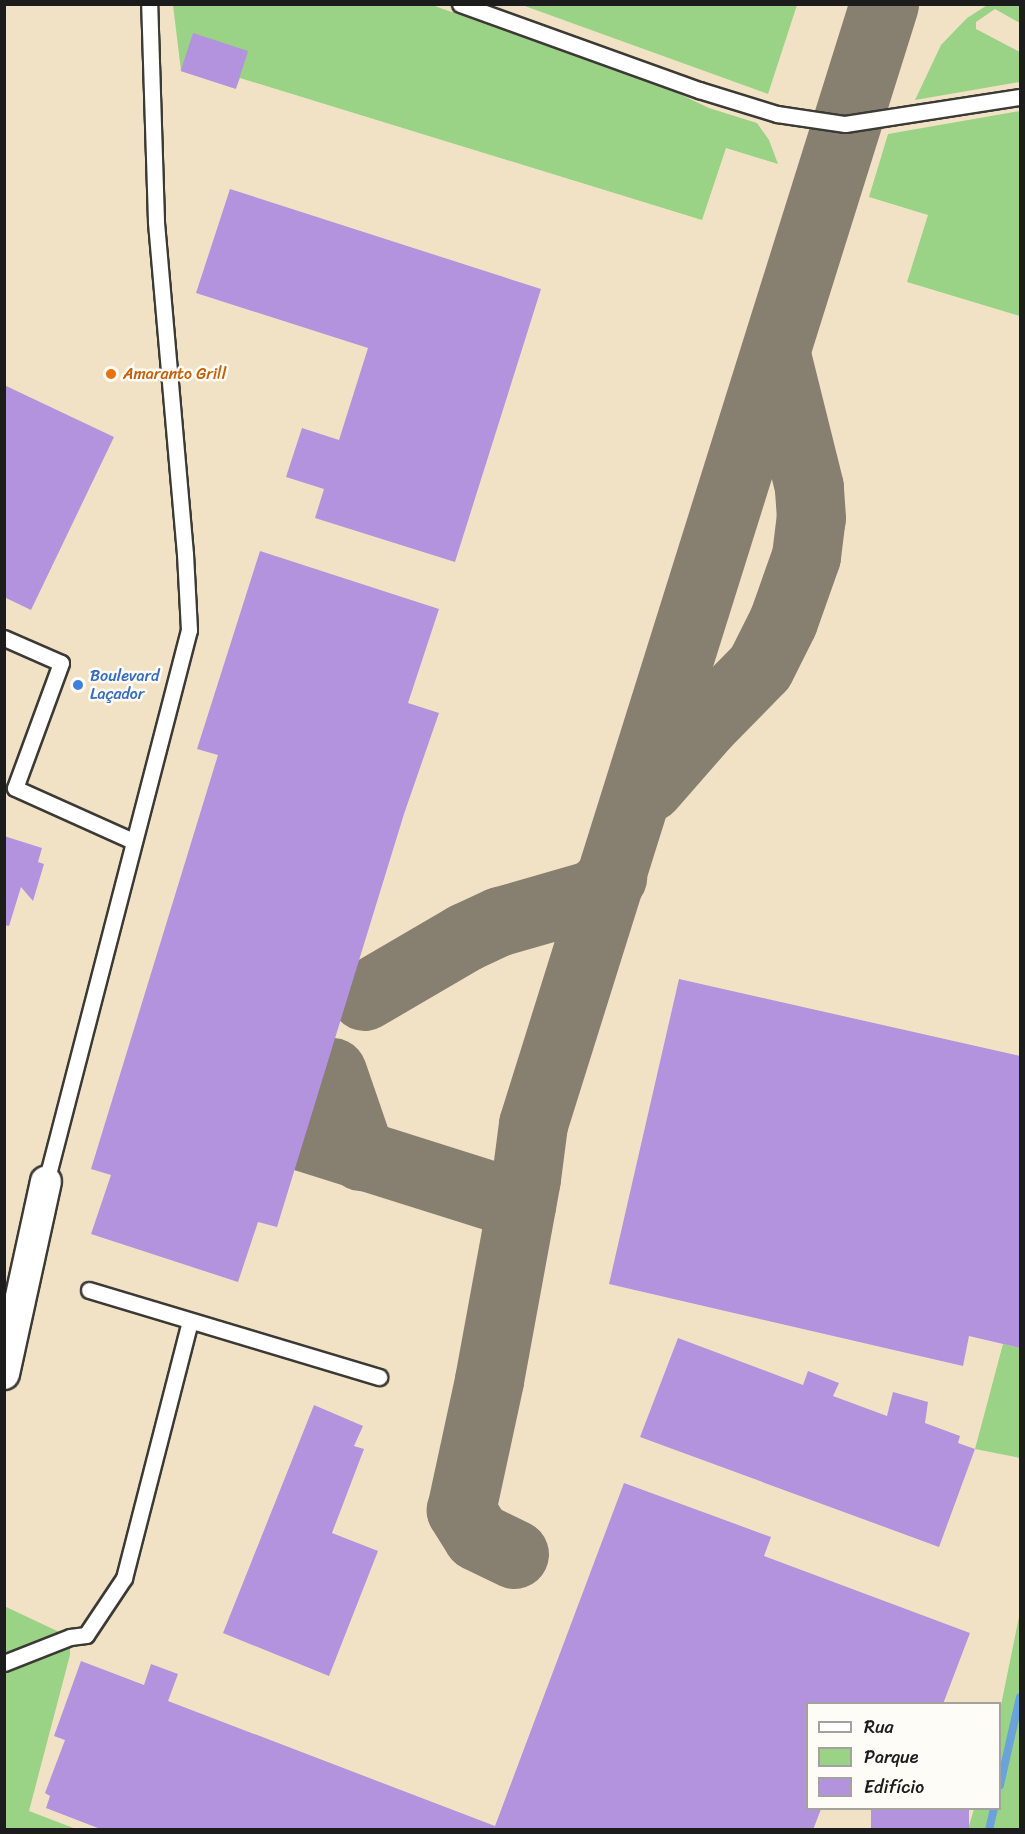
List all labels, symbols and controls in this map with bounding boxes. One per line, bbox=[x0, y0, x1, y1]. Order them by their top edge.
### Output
place label: Amaranto Grill bbox=[123, 364, 226, 384]
marker: Amaranto Grill bbox=[104, 367, 118, 381]
place label: Boulevard Laçador bbox=[90, 666, 160, 704]
marker: Boulevard Laçador bbox=[71, 678, 85, 692]
legend bbox=[806, 1702, 1001, 1810]
text: Rua bbox=[864, 1711, 894, 1743]
text: Parque bbox=[864, 1741, 918, 1773]
text: Edifício bbox=[864, 1771, 924, 1803]

